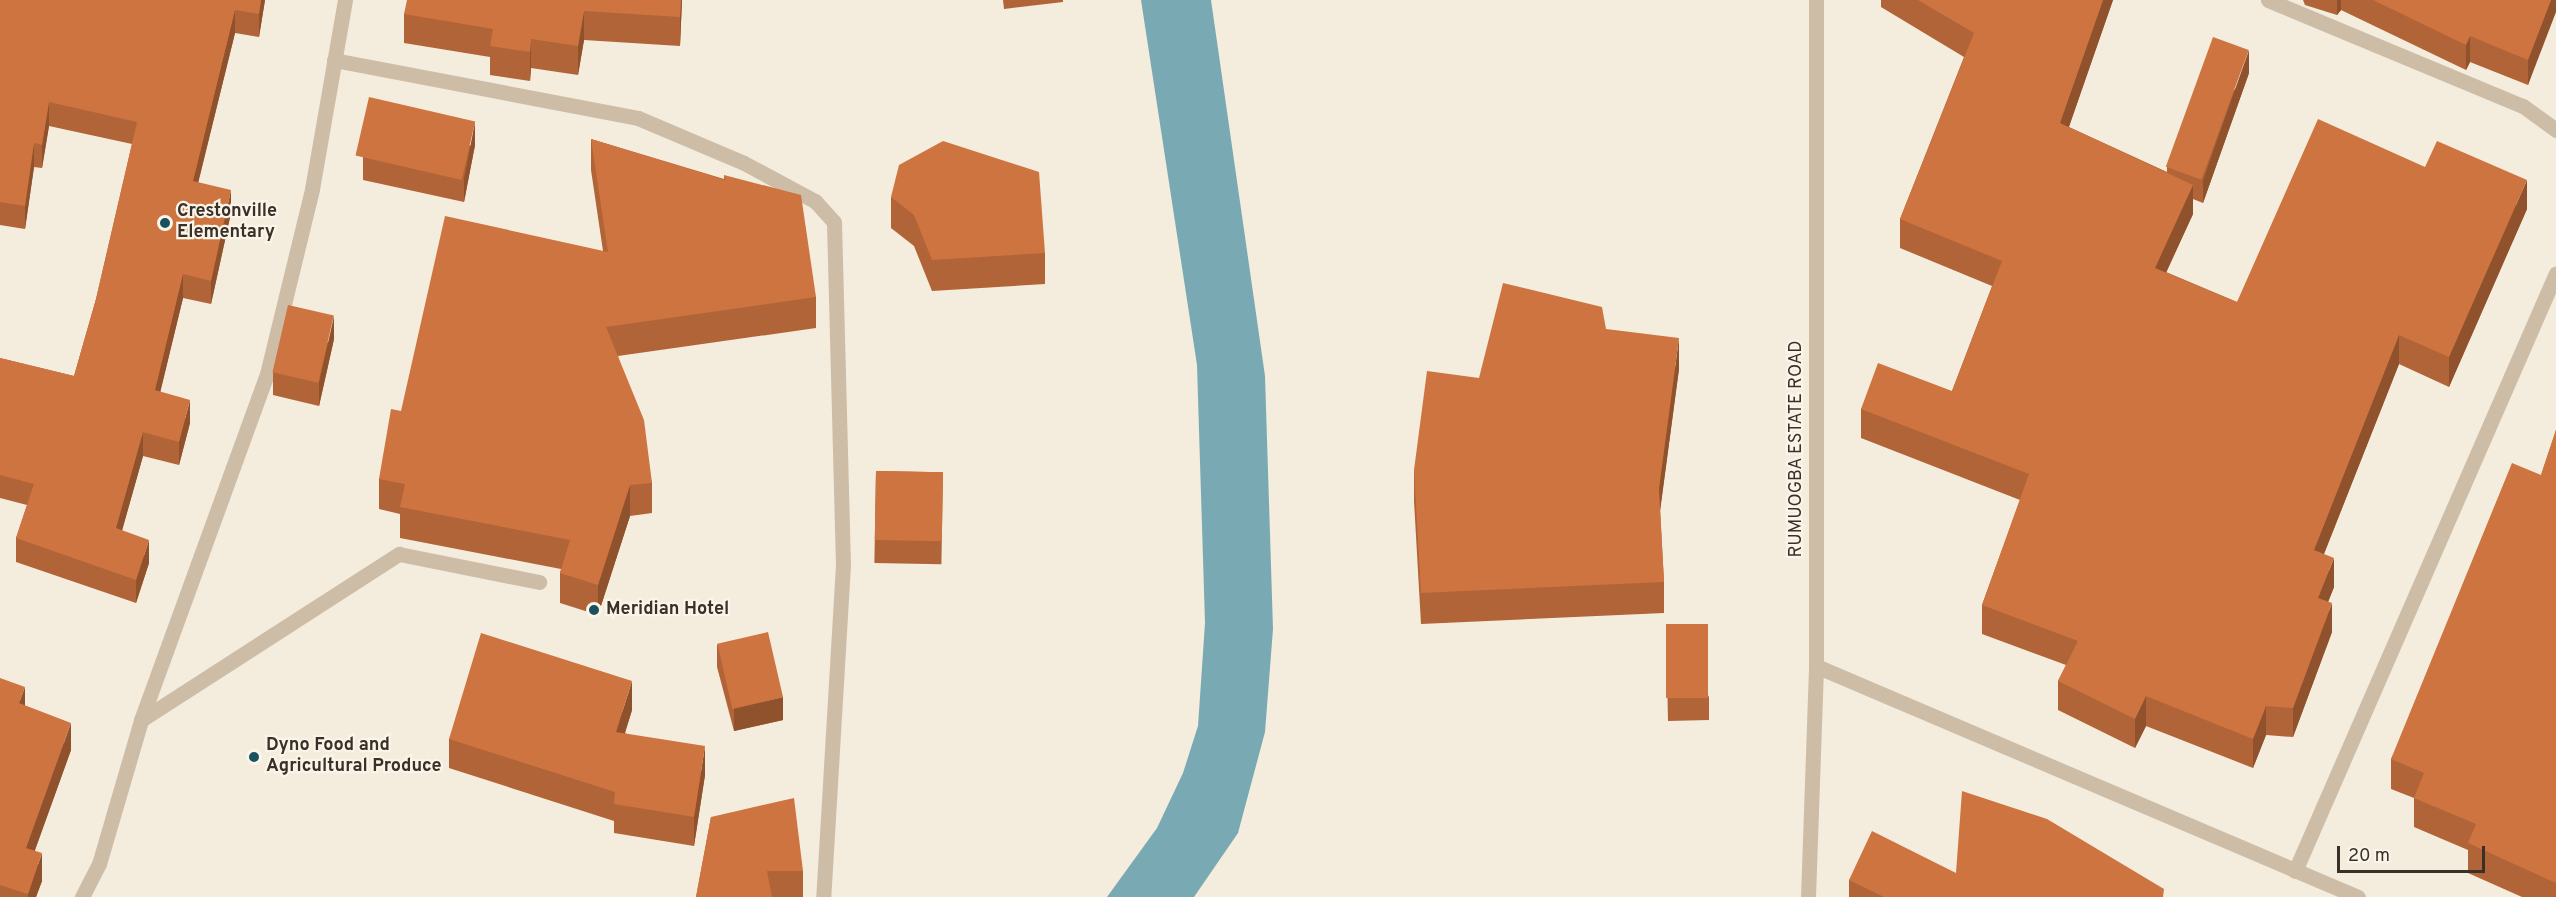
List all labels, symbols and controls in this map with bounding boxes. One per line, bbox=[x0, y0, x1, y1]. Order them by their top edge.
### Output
place label: Crestonville Elementary bbox=[177, 202, 277, 244]
marker: Crestonville Elementary bbox=[158, 216, 172, 230]
street label: RUMUOGBA ESTATE ROAD bbox=[1786, 340, 1808, 558]
place label: Meridian Hotel bbox=[606, 599, 729, 621]
marker: Meridian Hotel bbox=[587, 603, 601, 617]
place label: Dyno Food and Agricultural Produce bbox=[266, 736, 442, 778]
marker: Dyno Food and Agricultural Produce bbox=[247, 750, 261, 764]
scale bar bbox=[2340, 834, 2488, 872]
text: 20 m bbox=[2348, 845, 2390, 868]

